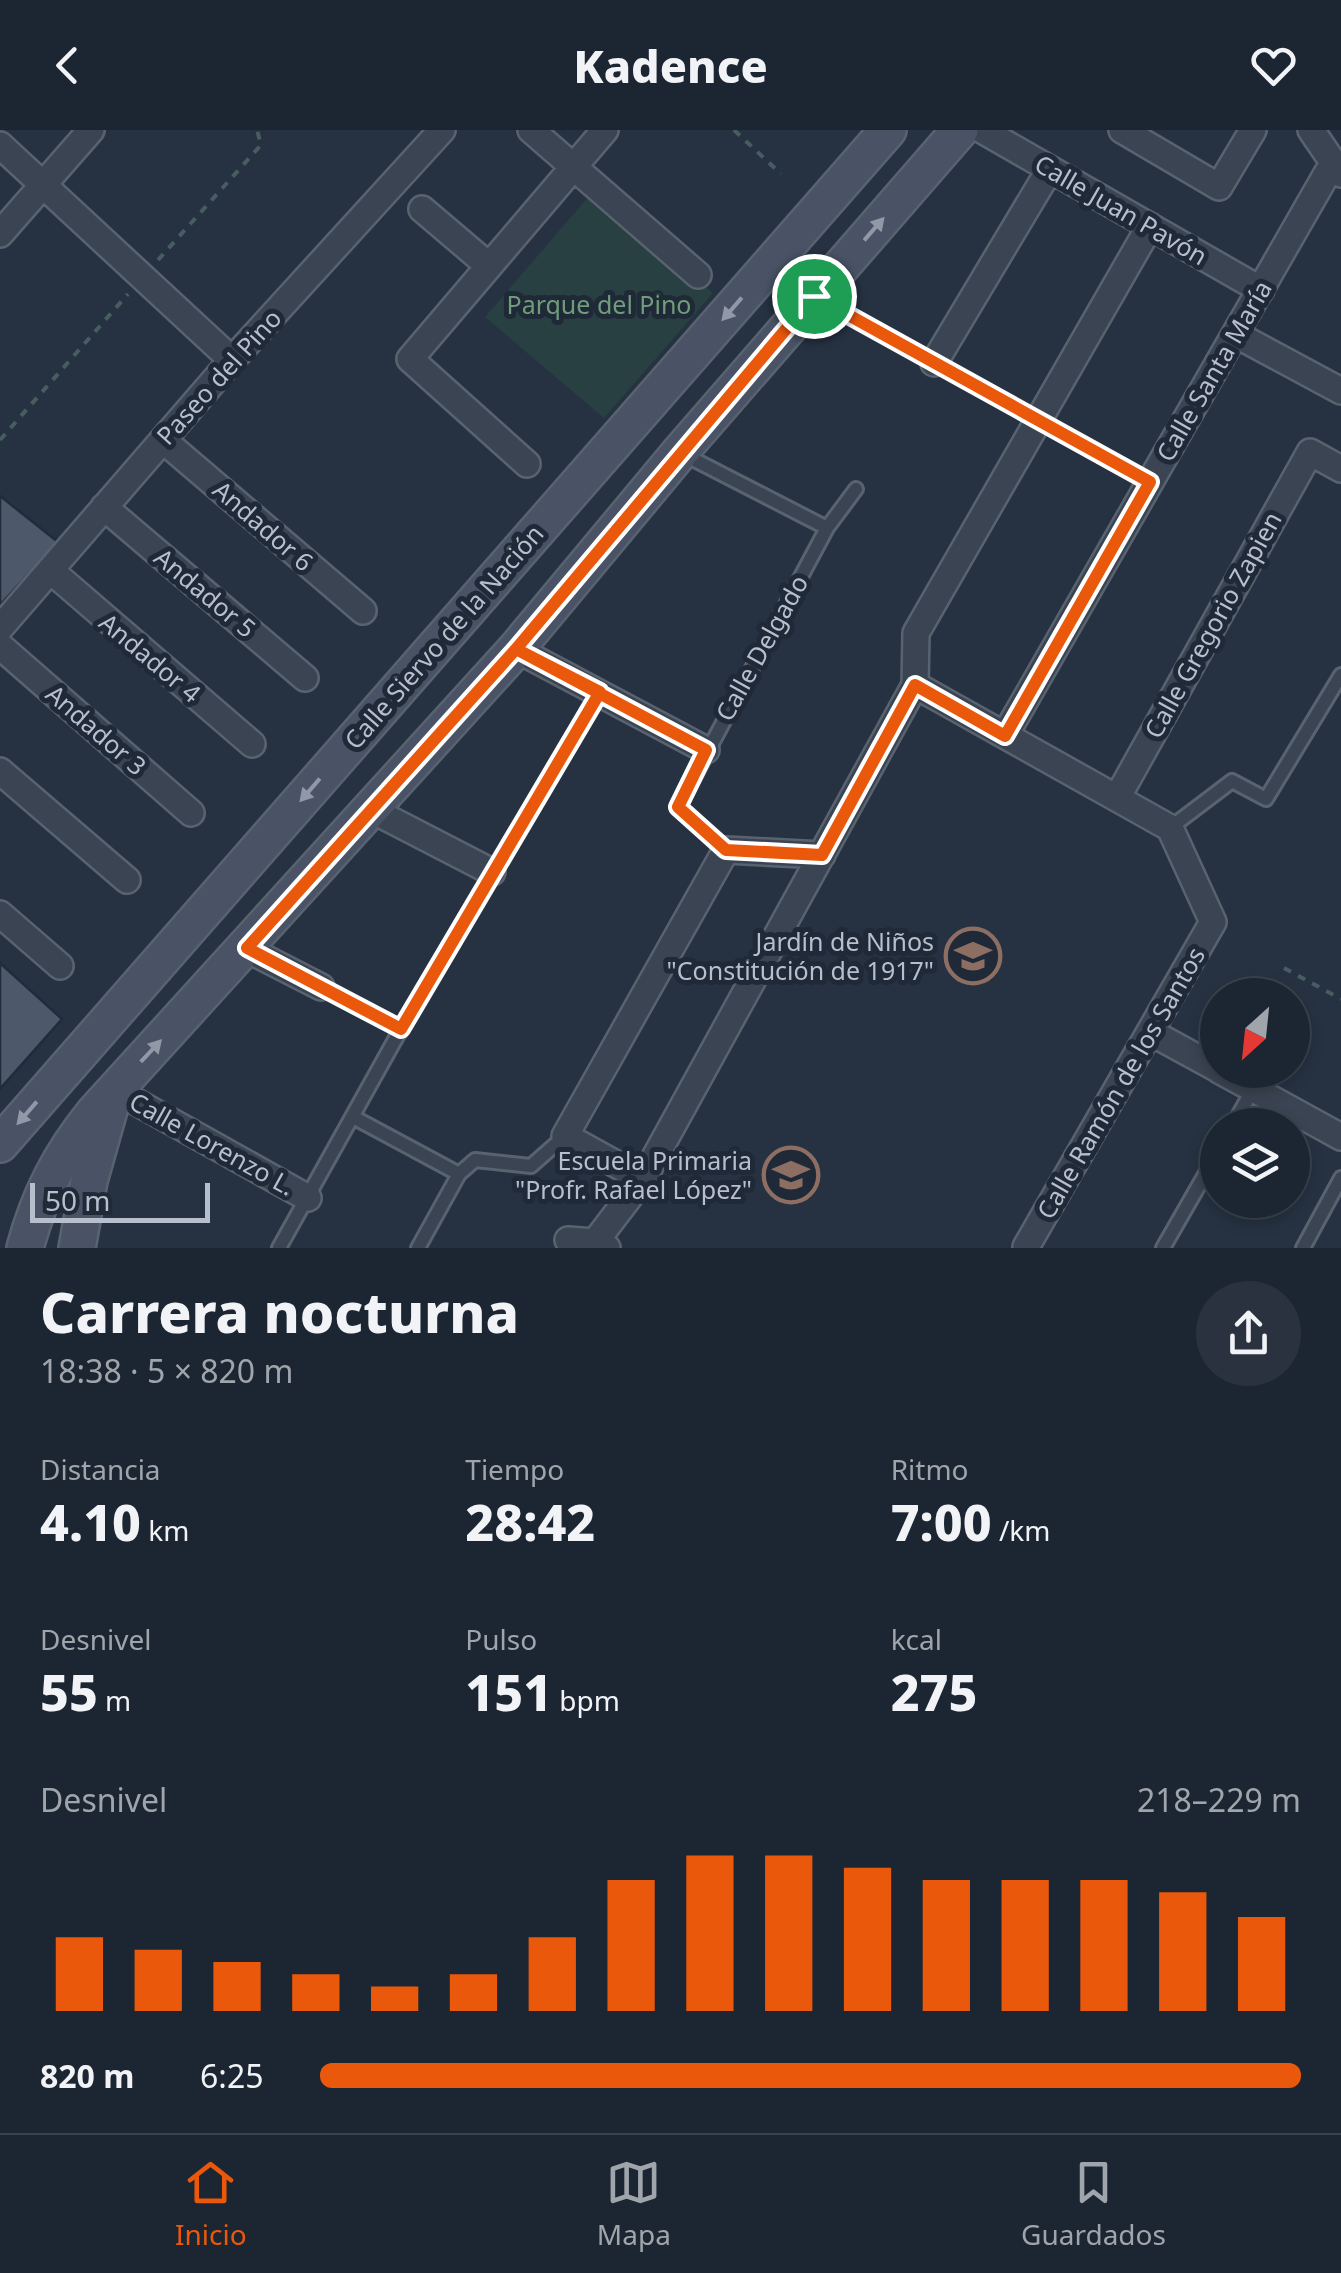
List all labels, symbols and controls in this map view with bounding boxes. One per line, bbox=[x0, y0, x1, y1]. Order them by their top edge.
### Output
text: Kadence bbox=[573, 35, 768, 96]
icon: back bbox=[40, 38, 95, 93]
icon: heart bbox=[1246, 38, 1301, 93]
street label: Calle Juan Pavón bbox=[1029, 146, 1214, 272]
one-way arrow bbox=[862, 216, 884, 241]
pin bbox=[772, 254, 857, 339]
icon: arrive bbox=[787, 269, 842, 324]
street label: Calle Santa María bbox=[1148, 274, 1279, 467]
park label: Parque del Pino bbox=[507, 287, 691, 321]
one-way arrow bbox=[721, 296, 743, 321]
street label: Paseo del Pino bbox=[148, 301, 288, 451]
street label: Andador 6 bbox=[206, 472, 321, 578]
street label: Calle Gregorio Zapien bbox=[1136, 505, 1289, 744]
street label: Calle Siervo de la Nación bbox=[336, 517, 550, 756]
street label: Andador 5 bbox=[148, 540, 263, 645]
street label: Calle Delgado bbox=[707, 568, 815, 727]
street label: Andador 4 bbox=[93, 605, 208, 710]
street label: Andador 3 bbox=[39, 676, 154, 782]
one-way arrow bbox=[299, 778, 322, 802]
place label: Jardín de Niños "Constitución de 1917" bbox=[667, 924, 934, 987]
school or university icon: Jardín de Niños "Constitución de 1917" bbox=[943, 926, 1003, 986]
street label: Calle Ramón de los Santos bbox=[1028, 940, 1212, 1225]
north arrow bbox=[1200, 978, 1310, 1088]
map controls bbox=[1200, 978, 1310, 1218]
one-way arrow bbox=[139, 1039, 162, 1063]
street label: Calle Lorenzo L. bbox=[124, 1084, 301, 1203]
one-way arrow bbox=[16, 1101, 38, 1126]
button: layers bbox=[1200, 1108, 1310, 1218]
place label: Escuela Primaria "Profr. Rafael López" bbox=[515, 1143, 752, 1206]
school or university icon: Escuela Primaria "Profr. Rafael López" bbox=[761, 1145, 821, 1205]
scale bar bbox=[30, 1178, 210, 1222]
text: 50 m bbox=[45, 1181, 111, 1219]
text: Carrera nocturna bbox=[40, 1274, 519, 1349]
button: share bbox=[1196, 1281, 1301, 1386]
text: 18:38 · 5 × 820 m bbox=[40, 1349, 293, 1392]
text: Distancia bbox=[40, 1450, 161, 1488]
text: Tiempo bbox=[465, 1450, 564, 1488]
text: Ritmo bbox=[891, 1450, 969, 1488]
text: 4.10 bbox=[40, 1488, 141, 1556]
text: 28:42 bbox=[465, 1488, 595, 1556]
text: 7:00 bbox=[891, 1488, 992, 1556]
text: km bbox=[141, 1511, 189, 1549]
text: /km bbox=[992, 1511, 1050, 1549]
text: Desnivel bbox=[40, 1620, 151, 1658]
text: Pulso bbox=[465, 1620, 537, 1658]
text: kcal bbox=[891, 1620, 942, 1658]
text: 55 bbox=[40, 1658, 98, 1726]
text: 151 bbox=[465, 1658, 552, 1726]
text: 275 bbox=[891, 1658, 977, 1726]
text: m bbox=[98, 1681, 131, 1719]
text: bpm bbox=[552, 1681, 620, 1719]
text: Desnivel bbox=[40, 1778, 167, 1821]
text: 218–229 m bbox=[1137, 1778, 1301, 1821]
text: 820 m bbox=[40, 2054, 134, 2097]
text: 6:25 bbox=[200, 2054, 264, 2097]
tab: Inicio bbox=[175, 2155, 247, 2253]
tab: Mapa bbox=[597, 2155, 671, 2253]
tab: Guardados bbox=[1021, 2155, 1166, 2253]

